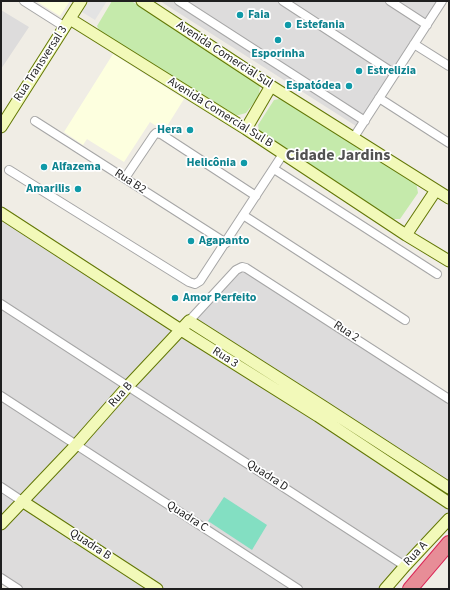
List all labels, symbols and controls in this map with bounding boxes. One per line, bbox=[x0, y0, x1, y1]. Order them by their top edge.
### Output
place label: Faia bbox=[248, 8, 270, 22]
marker: Faia bbox=[235, 10, 245, 20]
place label: Estefania bbox=[296, 18, 345, 32]
street label: Avenida Comercial Sul bbox=[173, 19, 275, 91]
marker: Estefania bbox=[283, 20, 293, 30]
street label: Rua Transversal 3 bbox=[11, 23, 71, 105]
marker: Esporinha bbox=[273, 35, 283, 45]
place label: Esporinha bbox=[251, 47, 305, 61]
place label: Estrelizia bbox=[367, 64, 416, 78]
marker: Estrelizia bbox=[354, 66, 364, 76]
street label: Avenida Comercial Sul B bbox=[165, 75, 275, 151]
place label: Espatódea bbox=[286, 79, 341, 93]
marker: Espatódea bbox=[344, 81, 354, 91]
place label: Hera bbox=[157, 123, 182, 137]
marker: Hera bbox=[185, 125, 195, 135]
district label: Cidade Jardins bbox=[286, 146, 390, 166]
place label: Helicônia bbox=[187, 156, 236, 170]
marker: Helicônia bbox=[239, 158, 249, 168]
place label: Alfazema bbox=[52, 160, 101, 174]
marker: Alfazema bbox=[39, 162, 49, 172]
street label: Rua B2 bbox=[111, 166, 149, 198]
place label: Amarilis bbox=[26, 182, 70, 196]
marker: Amarilis bbox=[73, 184, 83, 194]
place label: Agapanto bbox=[199, 234, 249, 248]
marker: Agapanto bbox=[186, 236, 196, 246]
place label: Amor Perfeito bbox=[183, 291, 256, 305]
marker: Amor Perfeito bbox=[170, 293, 180, 303]
street label: Rua 2 bbox=[330, 318, 362, 346]
street label: Rua 3 bbox=[209, 345, 241, 371]
street label: Rua B bbox=[106, 379, 136, 411]
street label: Quadra D bbox=[243, 457, 291, 495]
street label: Quadra C bbox=[164, 498, 210, 536]
street label: Quadra B bbox=[67, 526, 113, 564]
street label: Rua A bbox=[401, 539, 431, 569]

